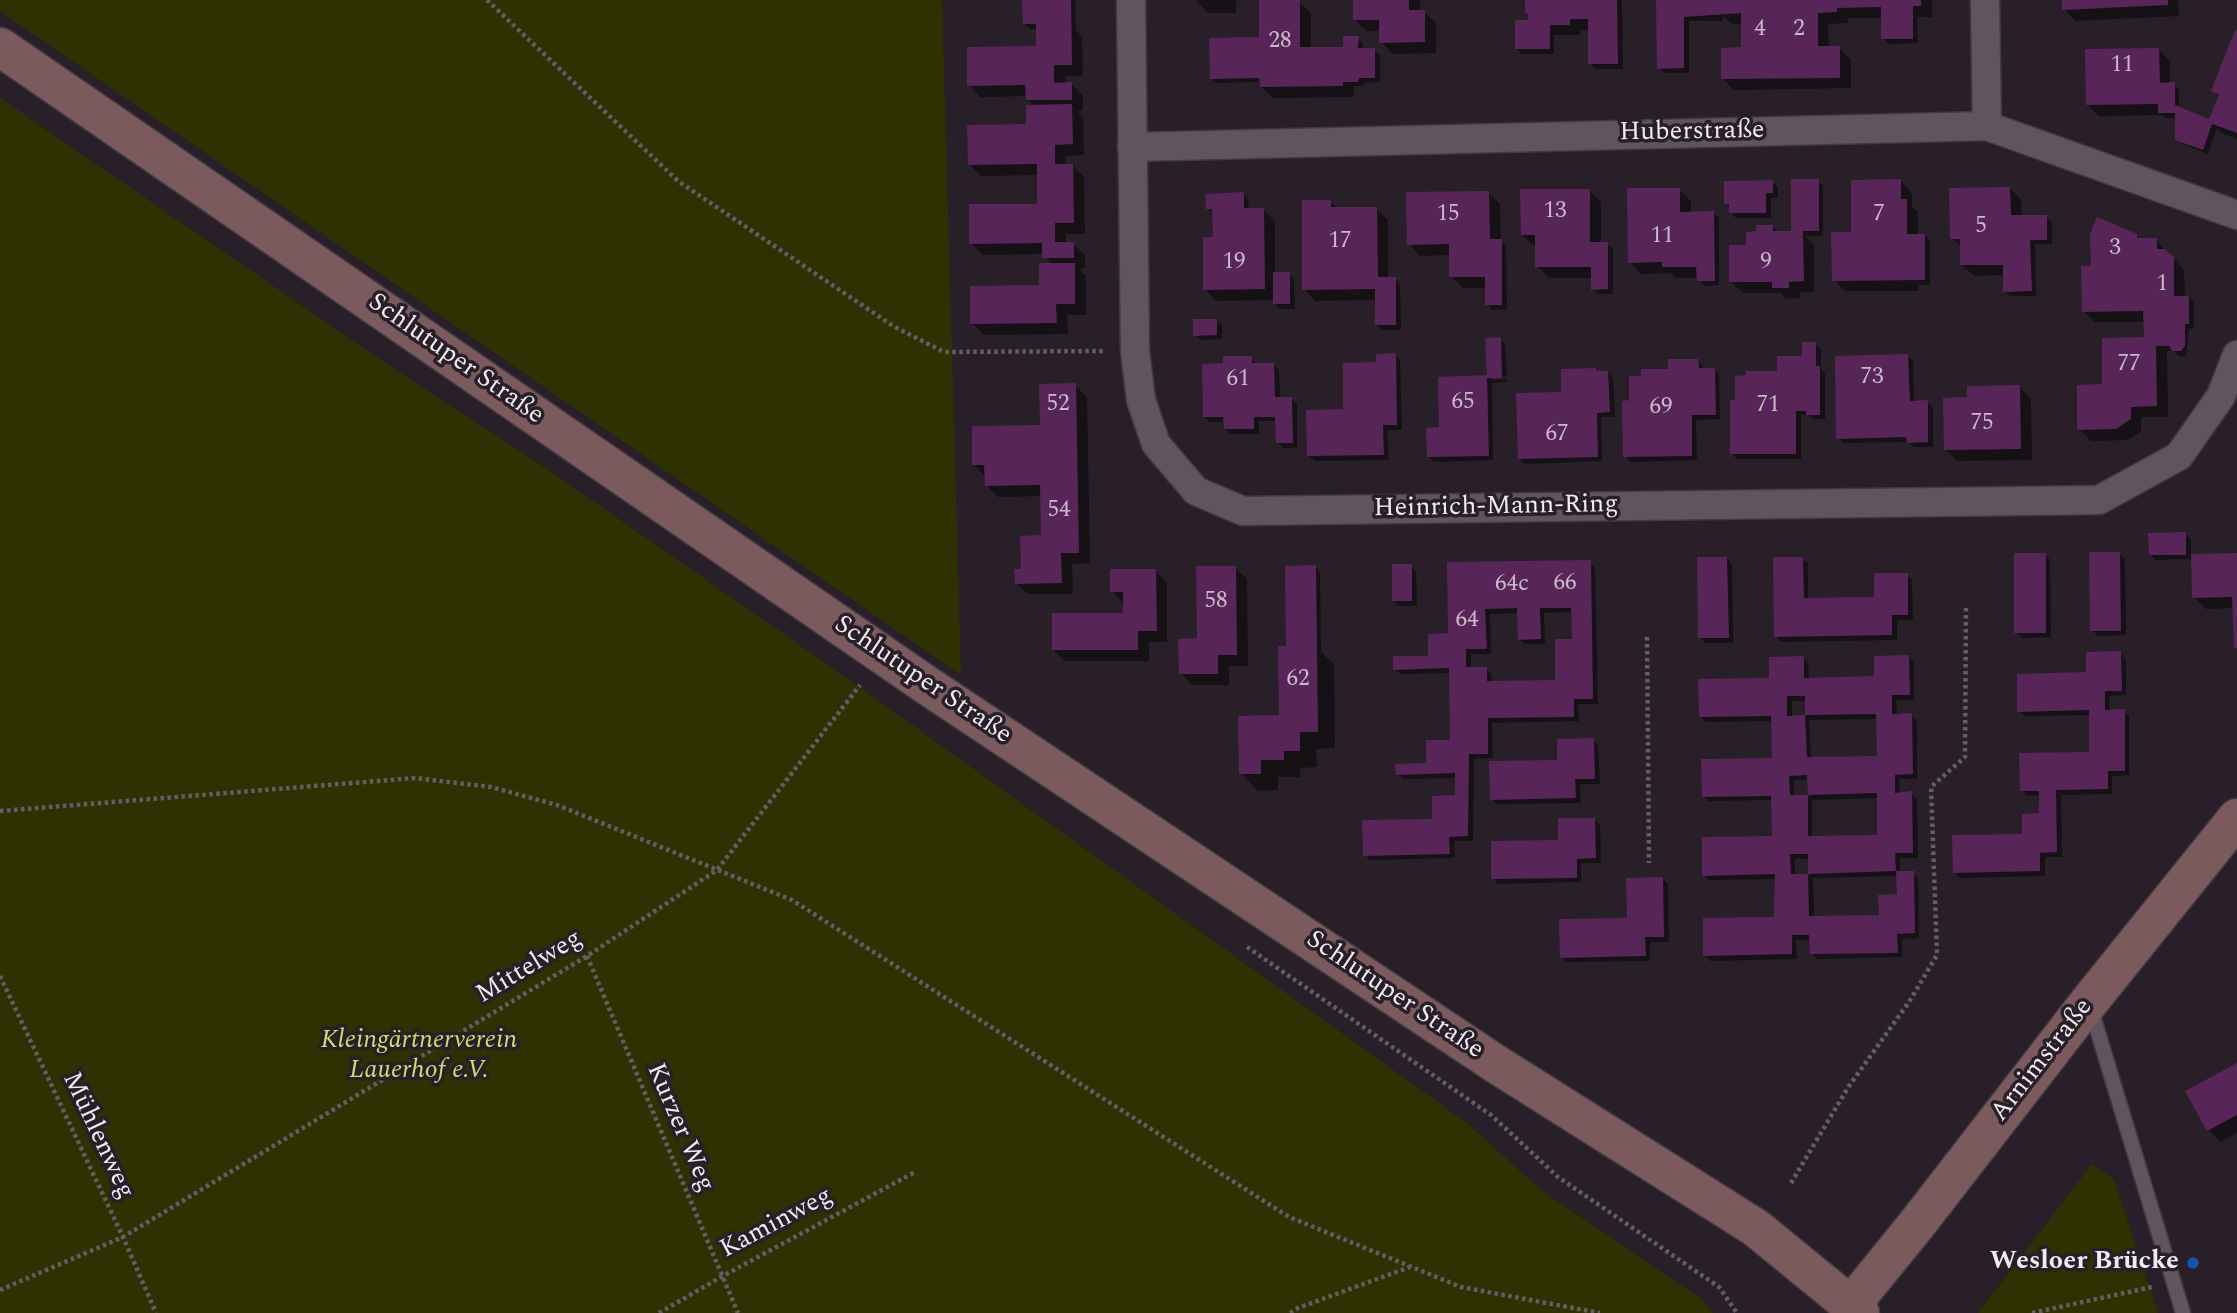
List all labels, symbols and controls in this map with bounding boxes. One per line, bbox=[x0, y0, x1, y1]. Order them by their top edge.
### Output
house number: 4 bbox=[1754, 16, 1766, 44]
house number: 2 bbox=[1793, 16, 1805, 44]
house number: 28 bbox=[1269, 28, 1291, 56]
house number: 11 bbox=[2111, 52, 2133, 80]
street label: Huberstraße bbox=[1619, 116, 1765, 150]
house number: 13 bbox=[1544, 198, 1566, 226]
house number: 15 bbox=[1437, 201, 1459, 229]
house number: 7 bbox=[1873, 201, 1885, 229]
house number: 5 bbox=[1975, 213, 1987, 241]
house number: 11 bbox=[1651, 223, 1673, 251]
house number: 17 bbox=[1329, 228, 1351, 256]
house number: 3 bbox=[2109, 235, 2121, 263]
house number: 19 bbox=[1223, 249, 1245, 277]
house number: 9 bbox=[1760, 249, 1772, 277]
house number: 1 bbox=[2156, 271, 2168, 299]
street label: Schlutuper Straße bbox=[361, 288, 549, 432]
house number: 77 bbox=[2118, 351, 2140, 379]
house number: 73 bbox=[1861, 364, 1883, 392]
house number: 61 bbox=[1227, 366, 1249, 394]
house number: 65 bbox=[1452, 389, 1474, 417]
house number: 52 bbox=[1047, 391, 1069, 419]
house number: 71 bbox=[1757, 392, 1779, 420]
house number: 69 bbox=[1650, 394, 1672, 422]
house number: 75 bbox=[1971, 410, 1993, 438]
house number: 67 bbox=[1546, 421, 1568, 449]
street label: Heinrich-Mann-Ring bbox=[1373, 490, 1619, 526]
house number: 54 bbox=[1048, 497, 1070, 525]
house number: 66 bbox=[1554, 570, 1576, 598]
house number: 64c bbox=[1495, 571, 1529, 599]
house number: 58 bbox=[1205, 588, 1227, 616]
house number: 64 bbox=[1456, 607, 1478, 635]
street label: Schlutuper Straße bbox=[827, 610, 1017, 752]
house number: 62 bbox=[1287, 666, 1309, 694]
street label: Mittelweg bbox=[471, 924, 589, 1012]
street label: Schlutuper Straße bbox=[1299, 925, 1489, 1067]
street label: Arnimstraße bbox=[1985, 993, 2101, 1129]
park label: Kleingärtnerverein Lauerhof e.V. bbox=[321, 1026, 517, 1088]
street label: Kurzer Weg bbox=[638, 1059, 720, 1197]
street label: Mühlenweg bbox=[54, 1068, 140, 1204]
street label: Kaminweg bbox=[716, 1181, 838, 1267]
place label: Wesloer Brücke bbox=[1990, 1247, 2179, 1279]
marker: Wesloer Brücke bbox=[2185, 1255, 2201, 1271]

